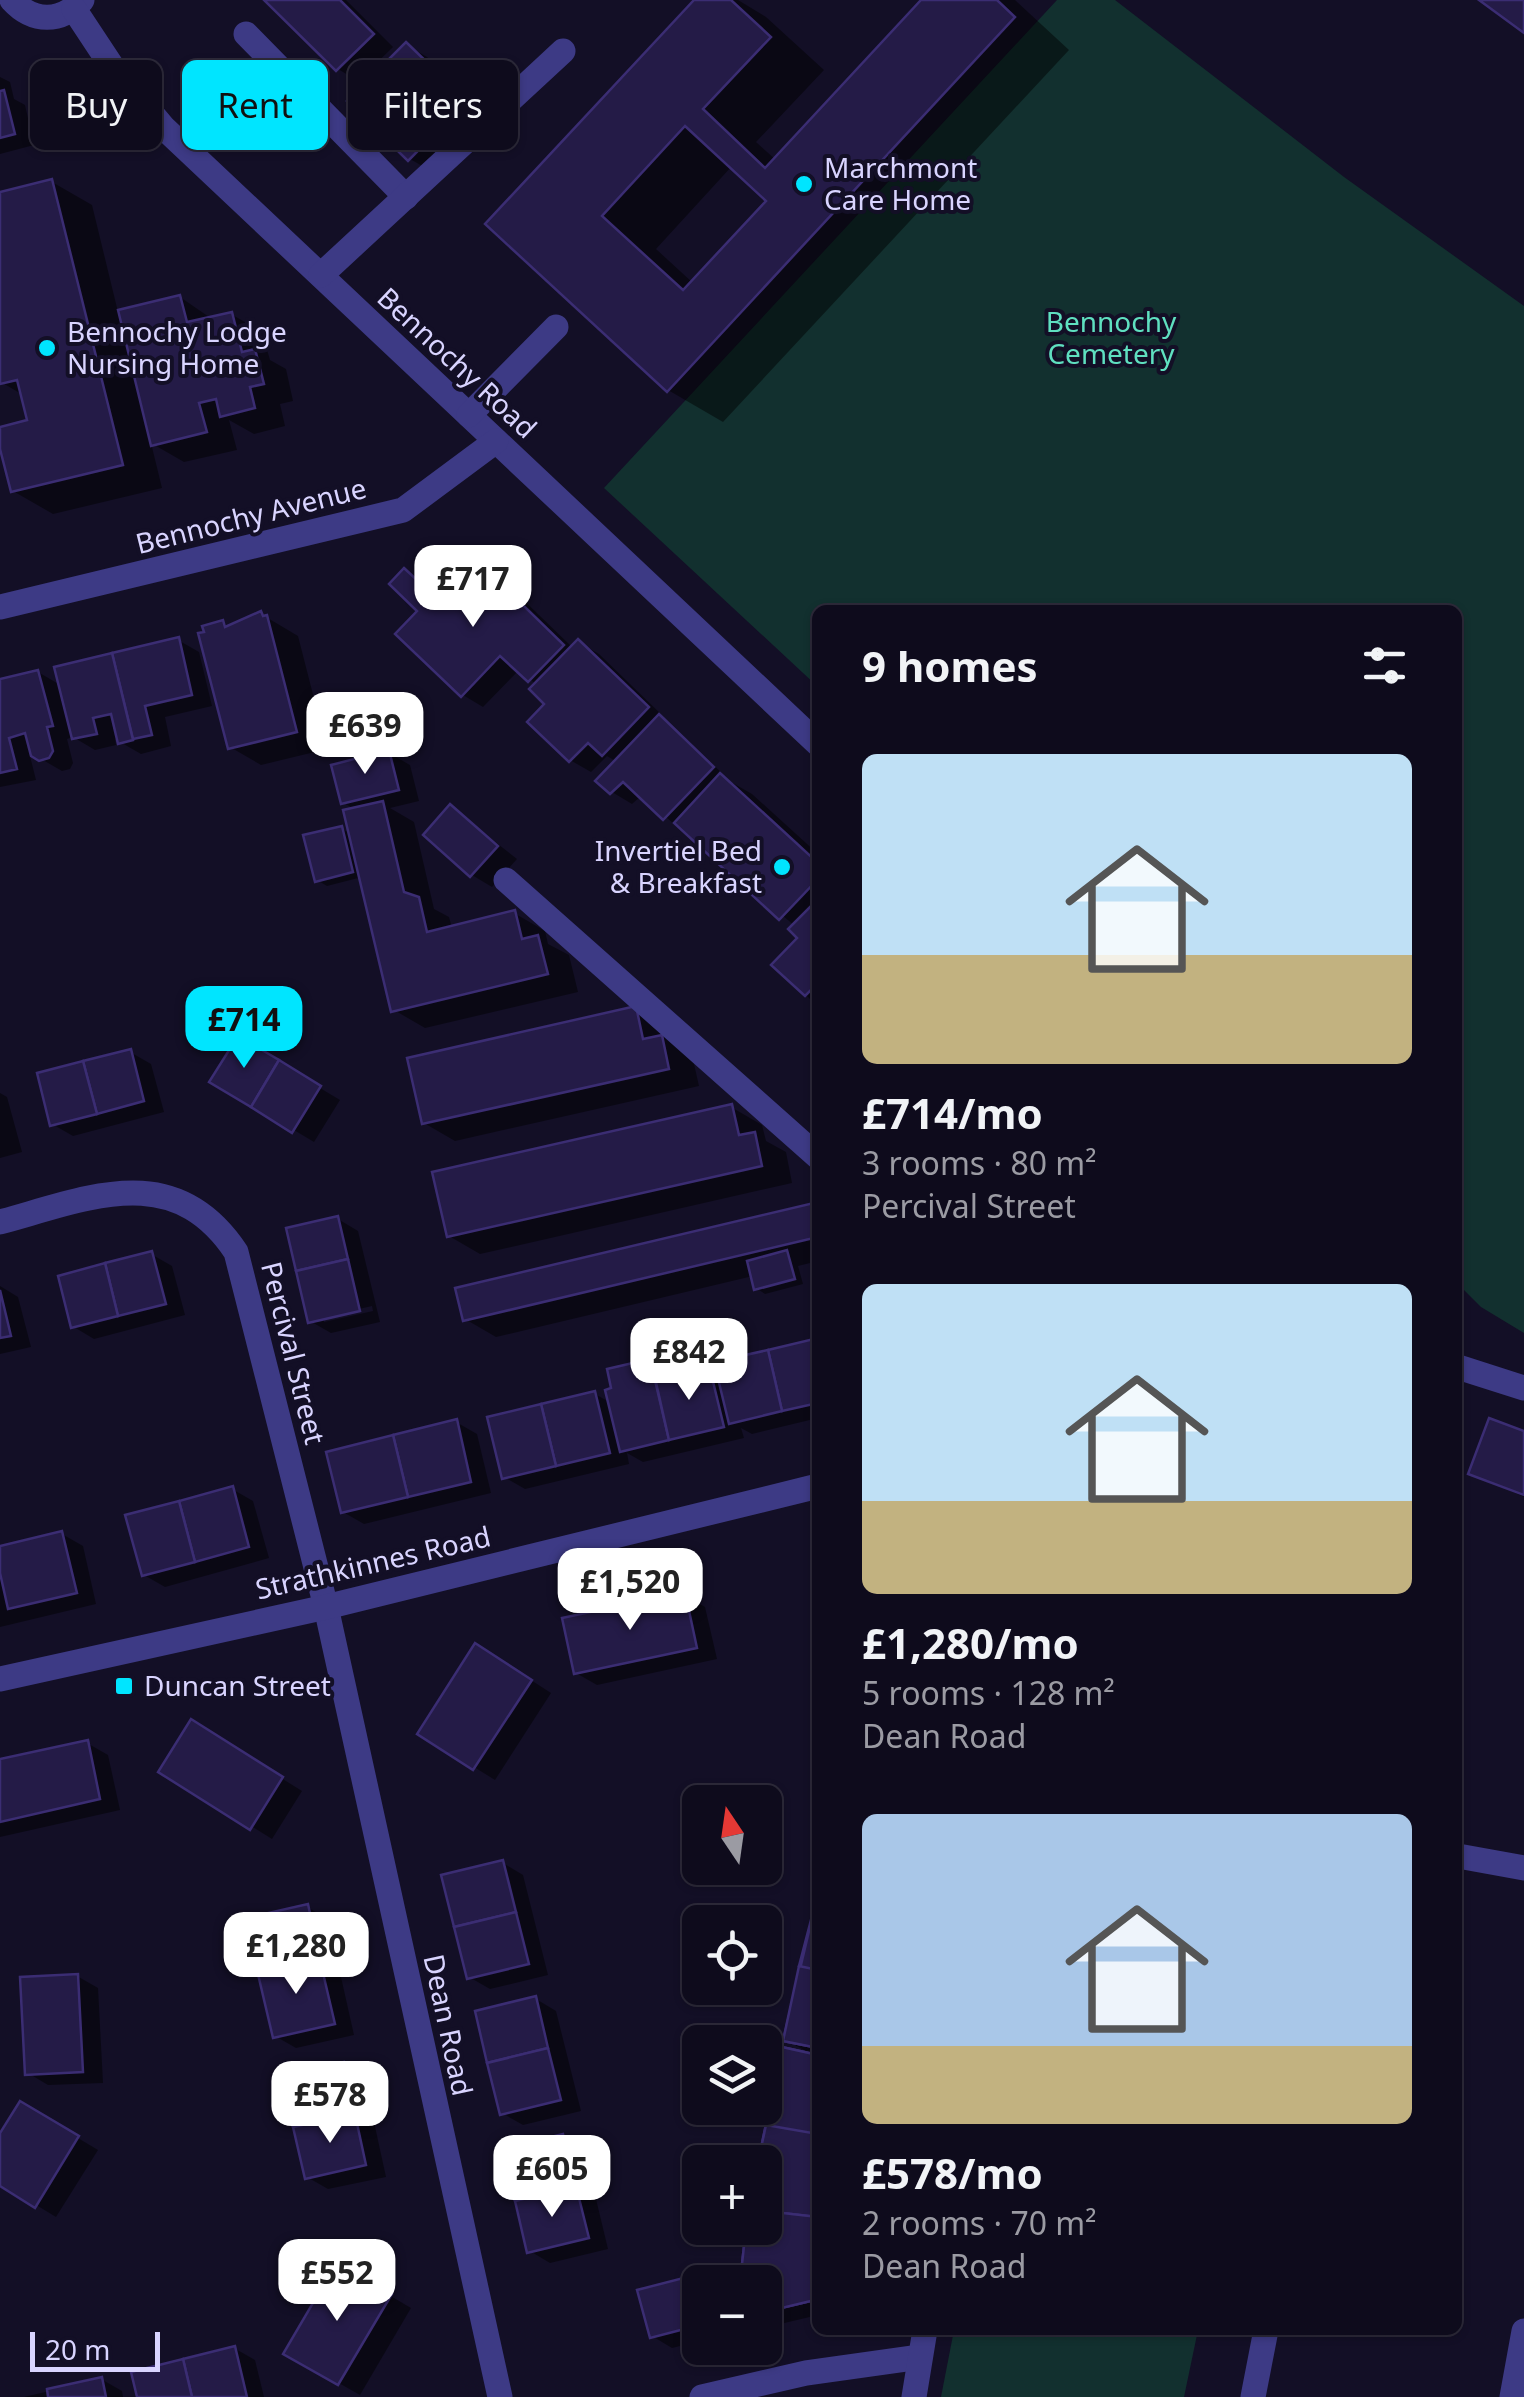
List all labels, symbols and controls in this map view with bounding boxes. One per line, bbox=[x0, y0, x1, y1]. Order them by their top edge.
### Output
chip: Buy bbox=[30, 60, 162, 150]
chip: Rent bbox=[182, 60, 328, 150]
chip: Filters bbox=[348, 60, 518, 150]
place label: Marchmont Care Home bbox=[824, 148, 977, 218]
marker: Marchmont Care Home bbox=[793, 173, 815, 195]
street label: Bennochy Road bbox=[370, 278, 546, 446]
park label: Bennochy Cemetery bbox=[1046, 302, 1177, 372]
place label: Bennochy Lodge Nursing Home bbox=[67, 312, 287, 382]
marker: Bennochy Lodge Nursing Home bbox=[36, 337, 58, 359]
street label: Bennochy Avenue bbox=[132, 468, 370, 562]
pin: £717 bbox=[414, 545, 532, 630]
text: £717 bbox=[436, 556, 510, 599]
text: 9 homes bbox=[862, 637, 1038, 694]
icon: filters bbox=[1357, 638, 1412, 693]
pin: £639 bbox=[306, 692, 424, 777]
text: £639 bbox=[328, 703, 402, 746]
icon: home bbox=[1047, 819, 1227, 999]
place label: Invertiel Bed & Breakfast bbox=[595, 831, 762, 901]
marker: Invertiel Bed & Breakfast bbox=[771, 856, 793, 878]
pin: £714 bbox=[185, 986, 303, 1071]
text: £714 bbox=[207, 997, 281, 1040]
text: £714/mo bbox=[862, 1084, 1043, 1141]
text: 3 rooms · 80 m² bbox=[862, 1141, 1096, 1184]
text: Percival Street bbox=[862, 1184, 1076, 1227]
street label: Percival Street bbox=[253, 1257, 335, 1448]
pin: £842 bbox=[630, 1318, 748, 1403]
text: £842 bbox=[652, 1329, 726, 1372]
icon: home bbox=[1047, 1349, 1227, 1529]
street label: Strathkinnes Road bbox=[251, 1516, 494, 1608]
pin: £1,520 bbox=[549, 1548, 711, 1633]
text: £1,520 bbox=[580, 1559, 680, 1602]
text: £1,280/mo bbox=[862, 1614, 1079, 1671]
place label: Duncan Street bbox=[144, 1666, 331, 1704]
text: 5 rooms · 128 m² bbox=[862, 1671, 1115, 1714]
marker: Duncan Street bbox=[113, 1675, 135, 1697]
text: Dean Road bbox=[862, 1714, 1026, 1757]
north arrow bbox=[682, 1785, 782, 1885]
map controls bbox=[682, 1785, 782, 2365]
icon: home bbox=[1047, 1879, 1227, 2059]
button: locate bbox=[682, 1905, 782, 2005]
pin: £1,280 bbox=[215, 1912, 377, 1997]
text: £1,280 bbox=[246, 1923, 346, 1966]
street label: Dean Road bbox=[415, 1951, 483, 2099]
button: layers bbox=[682, 2025, 782, 2125]
pin: £578 bbox=[271, 2061, 389, 2146]
text: £578 bbox=[293, 2072, 367, 2115]
pin: £605 bbox=[493, 2135, 611, 2220]
text: £578/mo bbox=[862, 2144, 1043, 2201]
button: + bbox=[682, 2145, 782, 2245]
text: £605 bbox=[515, 2146, 589, 2189]
text: 2 rooms · 70 m² bbox=[862, 2201, 1096, 2244]
pin: £552 bbox=[278, 2239, 396, 2324]
text: Dean Road bbox=[862, 2244, 1026, 2287]
text: £552 bbox=[300, 2250, 374, 2293]
button: − bbox=[682, 2265, 782, 2365]
scale bar bbox=[30, 2327, 160, 2372]
text: 20 m bbox=[45, 2330, 111, 2368]

